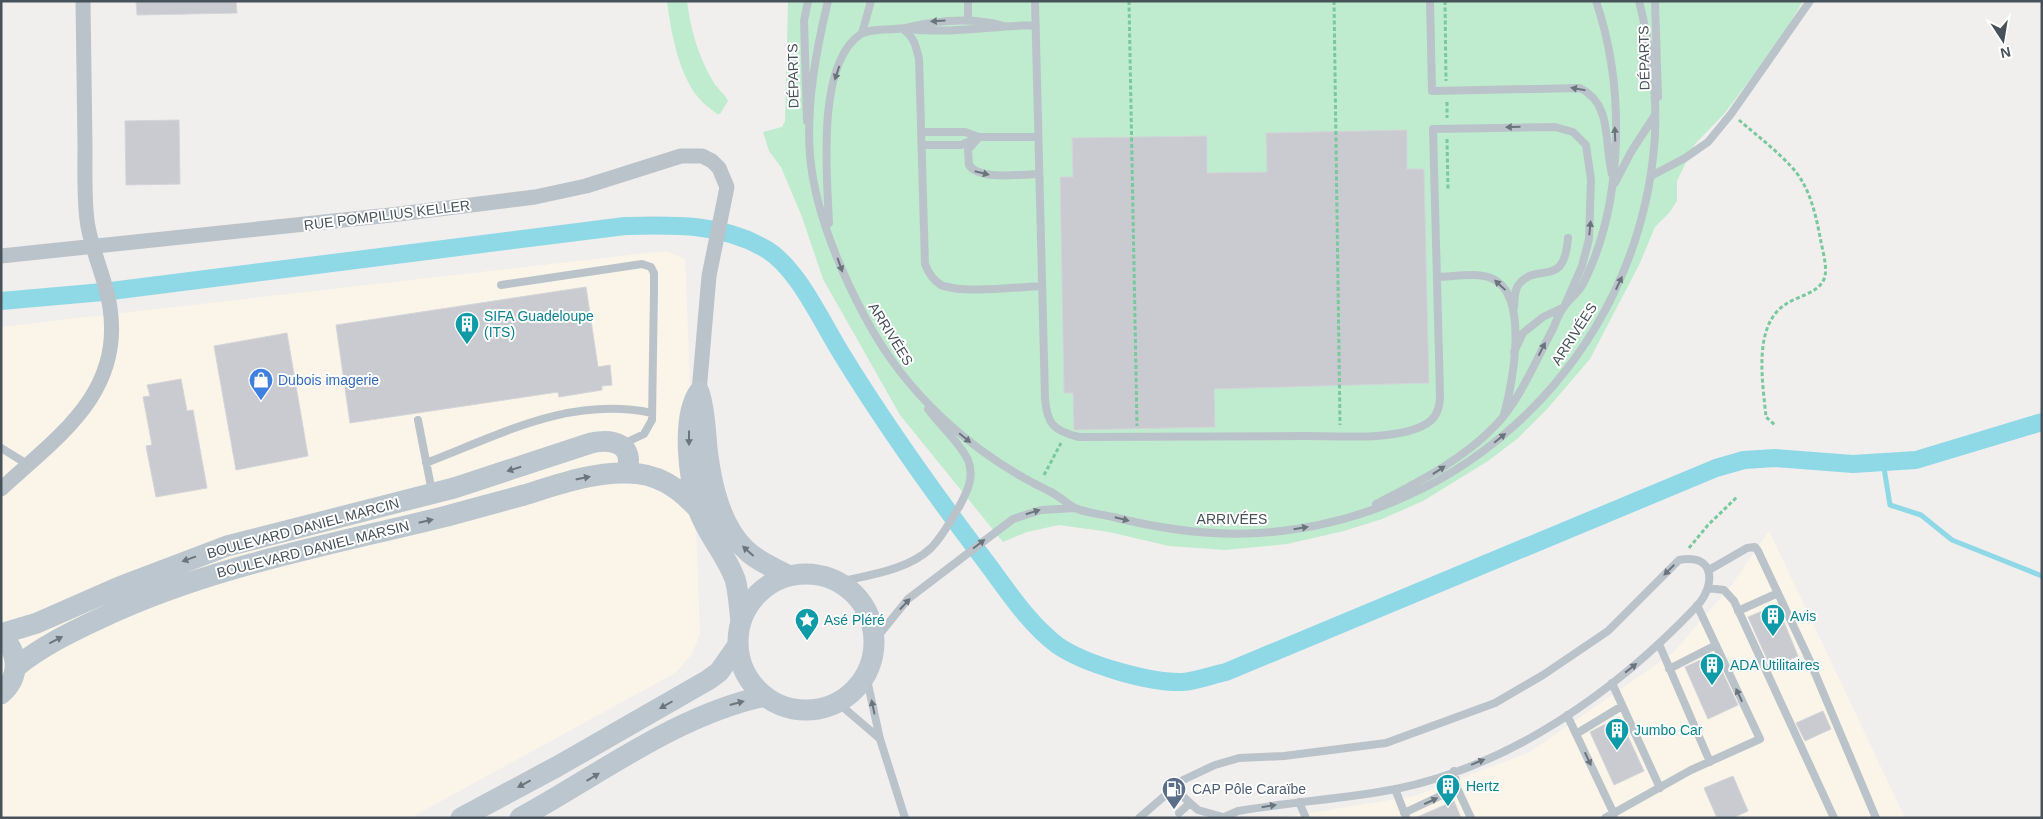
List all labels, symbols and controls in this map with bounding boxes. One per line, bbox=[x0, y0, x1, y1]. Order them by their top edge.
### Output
north arrow bbox=[1978, 15, 2028, 65]
one-way arrow bbox=[930, 18, 946, 26]
street label: DÉPARTS bbox=[1635, 25, 1653, 91]
street label: DÉPARTS bbox=[784, 43, 802, 109]
text: N bbox=[1999, 44, 2012, 62]
one-way arrow bbox=[832, 66, 840, 81]
one-way arrow bbox=[1569, 85, 1585, 93]
one-way arrow bbox=[1505, 123, 1521, 131]
one-way arrow bbox=[1611, 126, 1619, 142]
one-way arrow bbox=[974, 169, 990, 177]
street label: RUE POMPILIUS KELLER bbox=[303, 197, 471, 233]
one-way arrow bbox=[1586, 219, 1594, 235]
one-way arrow bbox=[837, 257, 844, 272]
one-way arrow bbox=[1615, 276, 1623, 290]
one-way arrow bbox=[1494, 279, 1506, 291]
street label: ARRIVÉES bbox=[865, 300, 917, 368]
street label: ARRIVÉES bbox=[1548, 300, 1600, 368]
place label: SIFA Guadeloupe (ITS) bbox=[484, 308, 594, 340]
building icon: SIFA Guadeloupe (ITS) bbox=[454, 311, 480, 345]
one-way arrow bbox=[1538, 342, 1546, 356]
shop icon: Dubois imagerie bbox=[248, 367, 274, 401]
place label: Dubois imagerie bbox=[278, 372, 379, 388]
one-way arrow bbox=[685, 430, 693, 446]
one-way arrow bbox=[959, 432, 972, 443]
one-way arrow bbox=[1493, 433, 1506, 444]
one-way arrow bbox=[506, 465, 521, 473]
one-way arrow bbox=[1432, 465, 1446, 475]
one-way arrow bbox=[575, 474, 591, 482]
street label: BOULEVARD DANIEL MARCIN bbox=[205, 495, 401, 561]
one-way arrow bbox=[1025, 508, 1040, 516]
street label: ARRIVÉES bbox=[1197, 511, 1267, 527]
one-way arrow bbox=[1115, 516, 1130, 524]
street label: BOULEVARD DANIEL MARSIN bbox=[215, 517, 411, 581]
one-way arrow bbox=[419, 517, 434, 525]
one-way arrow bbox=[1293, 524, 1309, 532]
one-way arrow bbox=[972, 538, 985, 549]
one-way arrow bbox=[741, 545, 754, 556]
one-way arrow bbox=[181, 555, 196, 563]
one-way arrow bbox=[1663, 564, 1675, 576]
one-way arrow bbox=[899, 598, 911, 610]
building icon: Avis bbox=[1760, 603, 1786, 637]
place icon: Asé Pléré bbox=[794, 607, 820, 641]
place label: Avis bbox=[1790, 608, 1816, 624]
place label: Asé Pléré bbox=[824, 612, 885, 628]
one-way arrow bbox=[49, 636, 64, 644]
building icon: ADA Utilitaires bbox=[1699, 652, 1725, 686]
place label: ADA Utilitaires bbox=[1730, 657, 1819, 673]
one-way arrow bbox=[1624, 663, 1637, 674]
one-way arrow bbox=[1735, 688, 1743, 702]
one-way arrow bbox=[730, 698, 745, 706]
one-way arrow bbox=[869, 699, 877, 714]
one-way arrow bbox=[659, 700, 672, 709]
building icon: Jumbo Car bbox=[1604, 717, 1630, 751]
place label: Jumbo Car bbox=[1634, 722, 1703, 738]
one-way arrow bbox=[1584, 752, 1592, 766]
one-way arrow bbox=[1471, 758, 1486, 766]
one-way arrow bbox=[587, 772, 600, 781]
building icon: Hertz bbox=[1435, 773, 1461, 807]
fuel station icon: CAP Pôle Caraïbe bbox=[1161, 776, 1187, 810]
place label: Hertz bbox=[1466, 778, 1499, 794]
one-way arrow bbox=[516, 780, 531, 788]
place label: CAP Pôle Caraïbe bbox=[1192, 781, 1306, 797]
one-way arrow bbox=[1423, 797, 1438, 805]
one-way arrow bbox=[1261, 802, 1277, 810]

